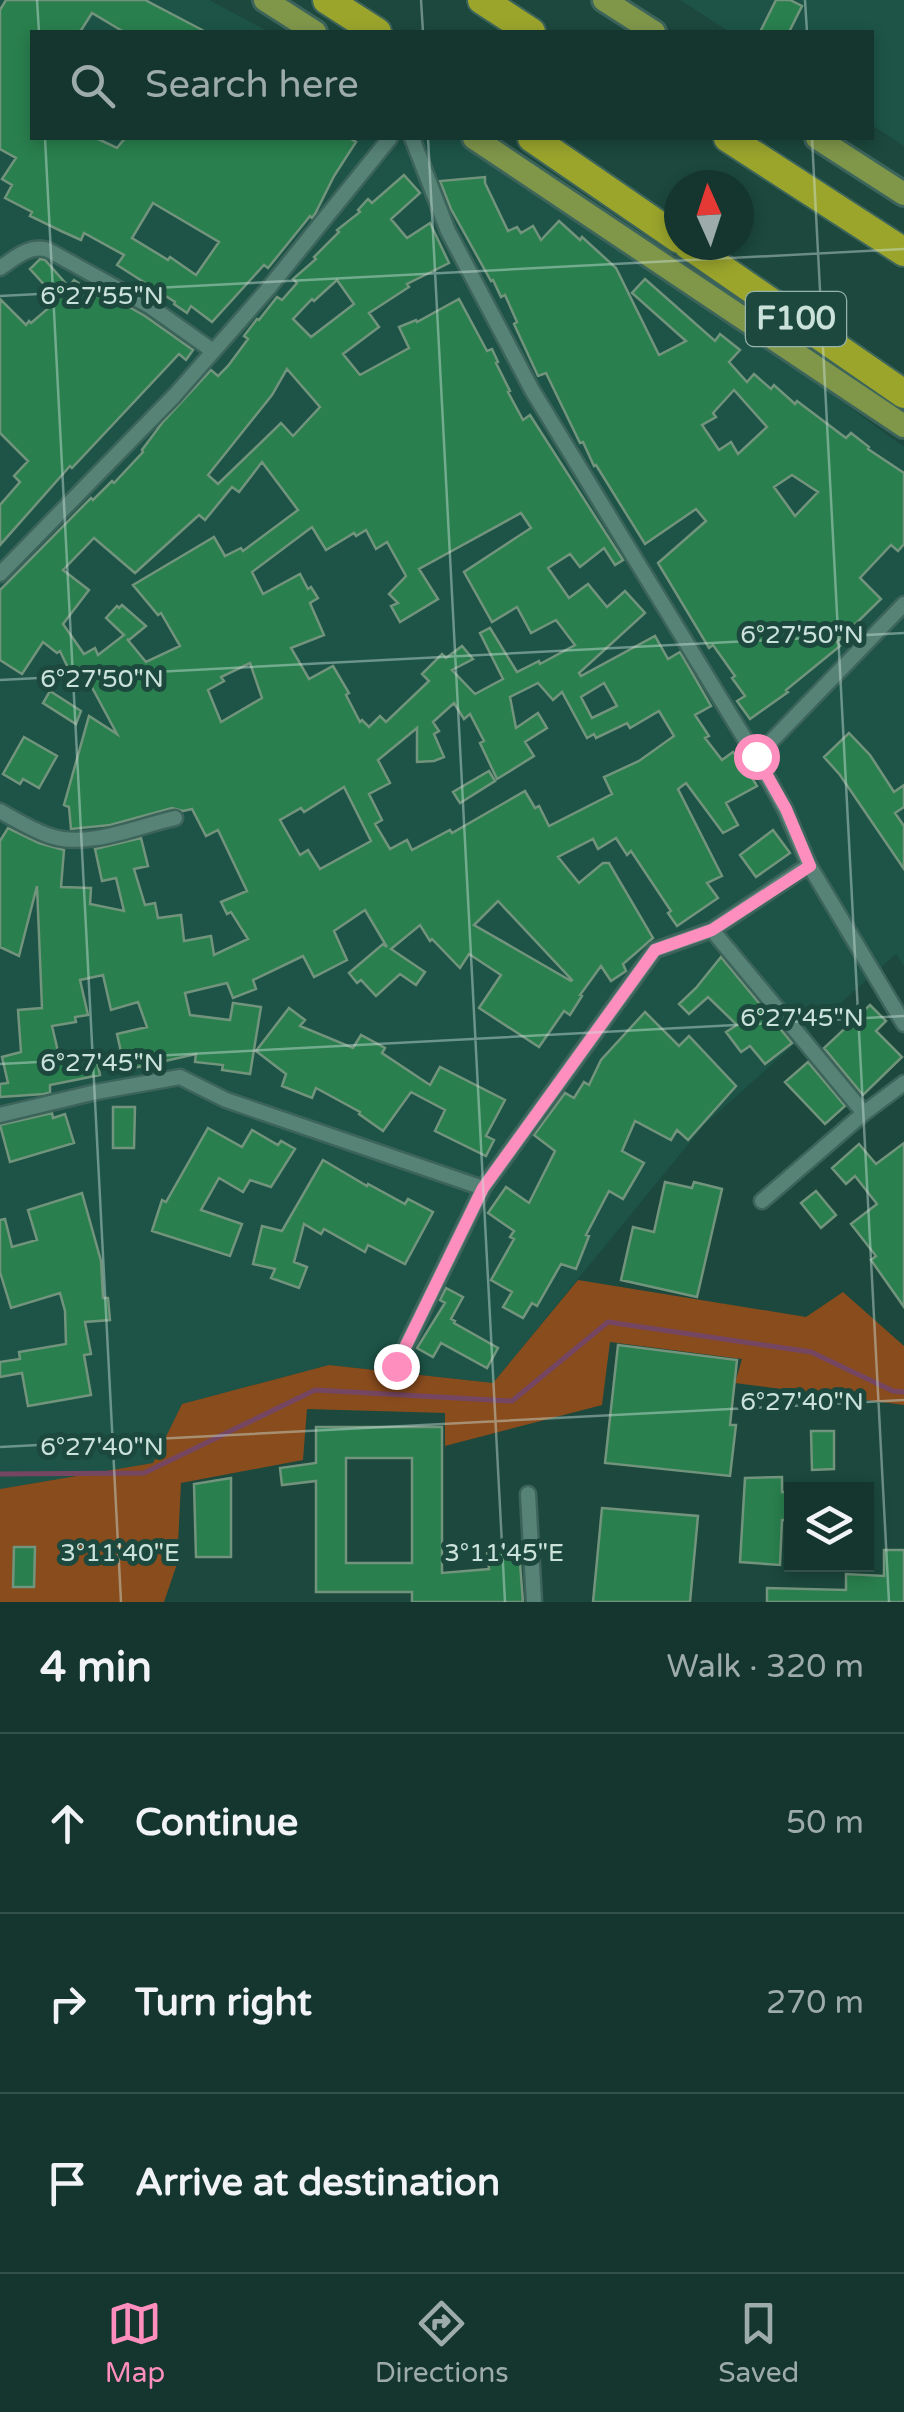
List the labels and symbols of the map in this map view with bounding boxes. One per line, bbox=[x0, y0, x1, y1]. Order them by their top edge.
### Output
north arrow bbox=[664, 170, 754, 260]
text: 6°27'55"N bbox=[40, 281, 164, 311]
road number: F100 bbox=[746, 292, 846, 346]
text: 6°27'50"N bbox=[740, 620, 864, 650]
text: 6°27'50"N bbox=[40, 664, 164, 694]
route start bbox=[734, 734, 780, 780]
text: 6°27'45"N bbox=[740, 1003, 864, 1033]
text: 6°27'45"N bbox=[40, 1048, 164, 1078]
route end bbox=[374, 1344, 420, 1390]
text: 6°27'40"N bbox=[740, 1387, 864, 1417]
text: 6°27'40"N bbox=[40, 1432, 164, 1462]
text: 3°11'40"E bbox=[60, 1538, 180, 1568]
text: 3°11'45"E bbox=[444, 1538, 564, 1568]

